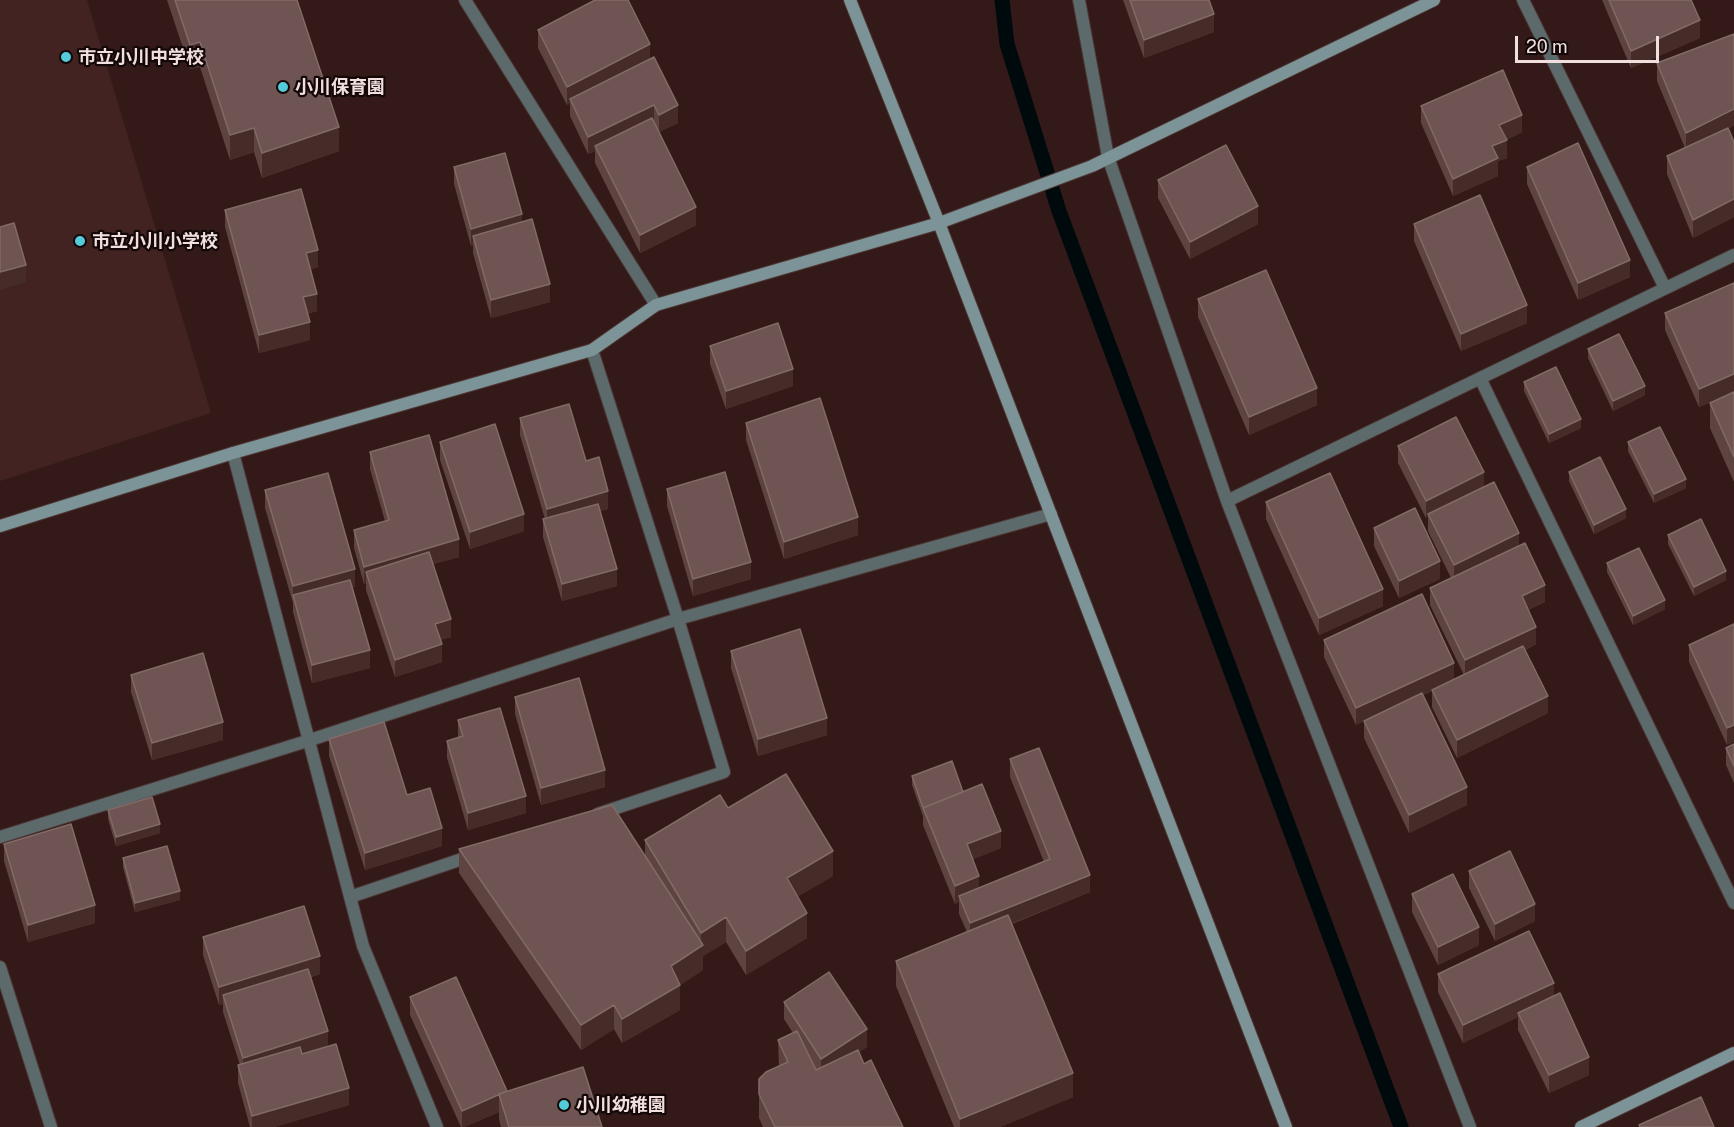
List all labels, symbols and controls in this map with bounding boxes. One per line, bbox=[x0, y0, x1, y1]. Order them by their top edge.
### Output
scale bar bbox=[1518, 24, 1662, 62]
text: 20 m bbox=[1526, 36, 1568, 57]
place label: 市立小川中学校 bbox=[78, 46, 204, 68]
marker: 市立小川中学校 bbox=[59, 50, 73, 64]
place label: 小川保育園 bbox=[295, 76, 385, 98]
marker: 小川保育園 bbox=[276, 80, 290, 94]
place label: 市立小川小学校 bbox=[92, 230, 218, 252]
marker: 市立小川小学校 bbox=[73, 234, 87, 248]
place label: 小川幼稚園 bbox=[576, 1094, 666, 1116]
marker: 小川幼稚園 bbox=[557, 1098, 571, 1112]

